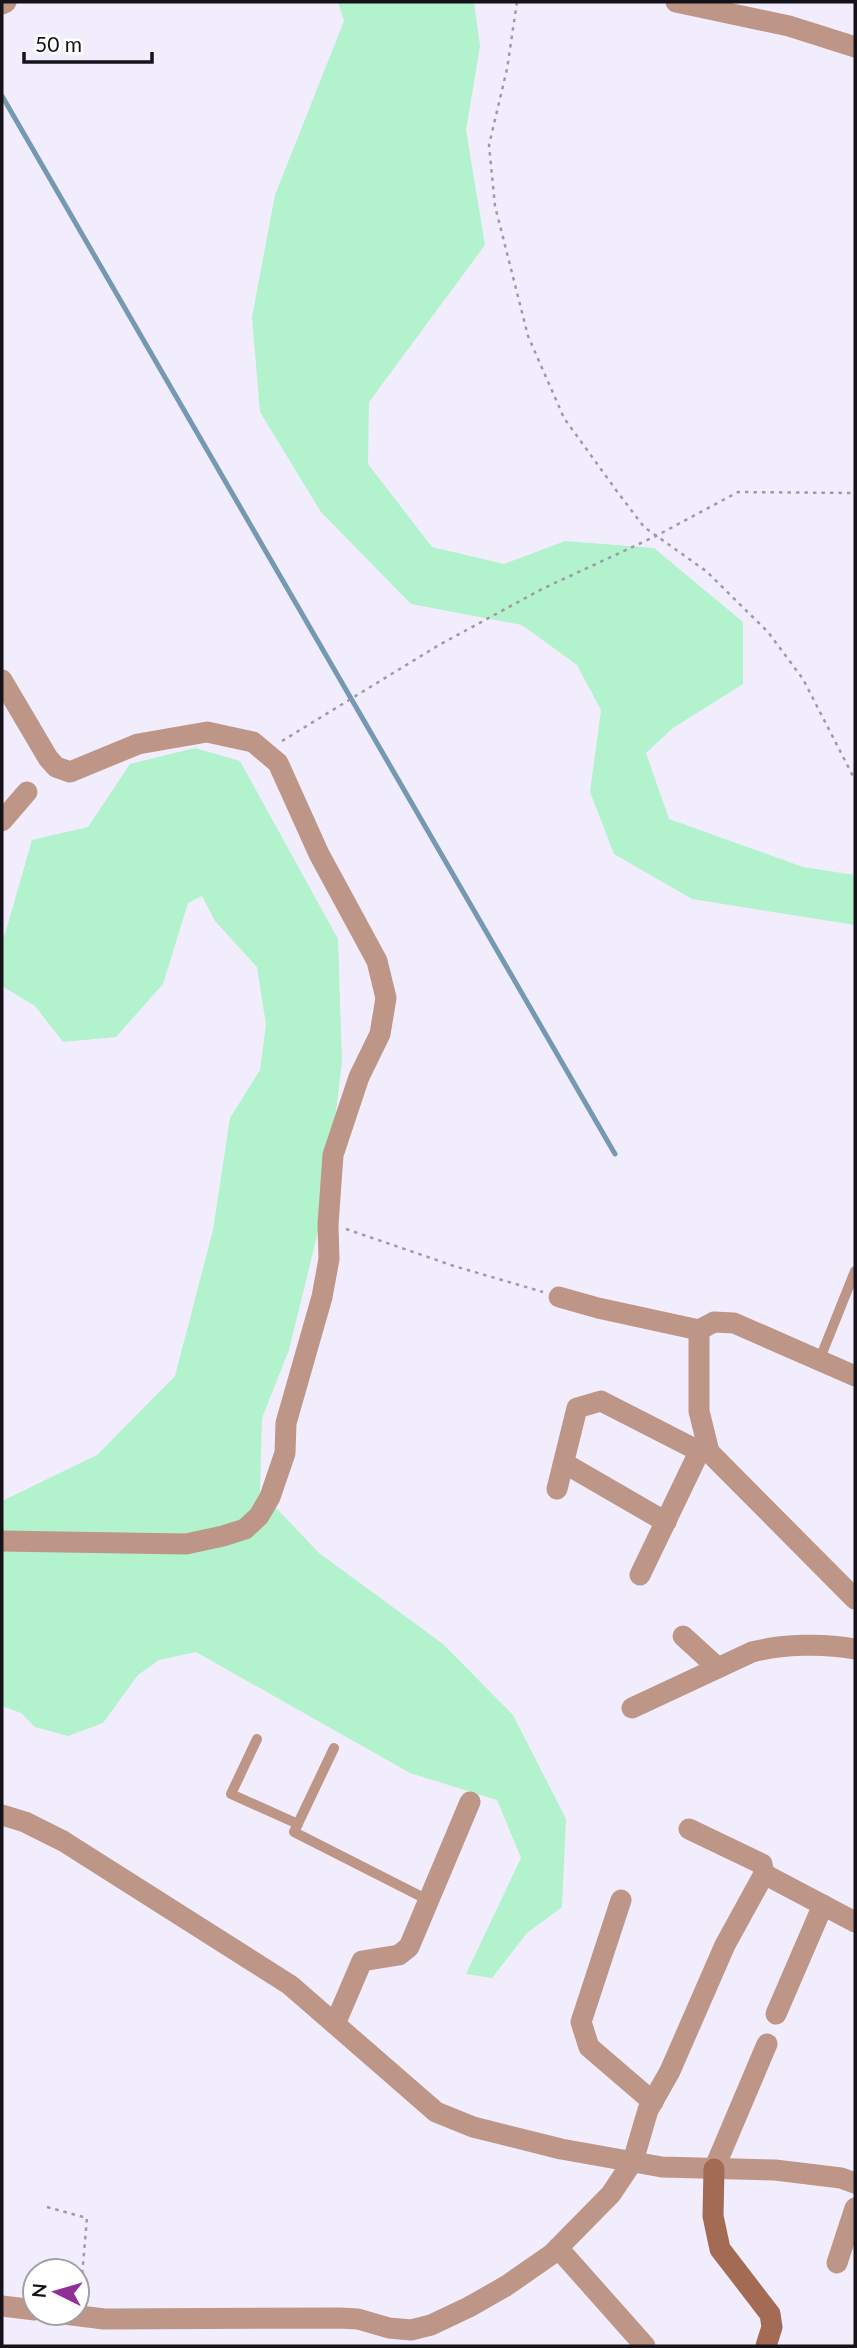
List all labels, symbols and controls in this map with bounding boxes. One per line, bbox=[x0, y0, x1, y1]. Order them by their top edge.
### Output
scale bar bbox=[24, 21, 152, 65]
text: 50 m bbox=[35, 31, 82, 56]
north arrow bbox=[21, 2257, 91, 2327]
text: N bbox=[26, 2282, 51, 2299]

